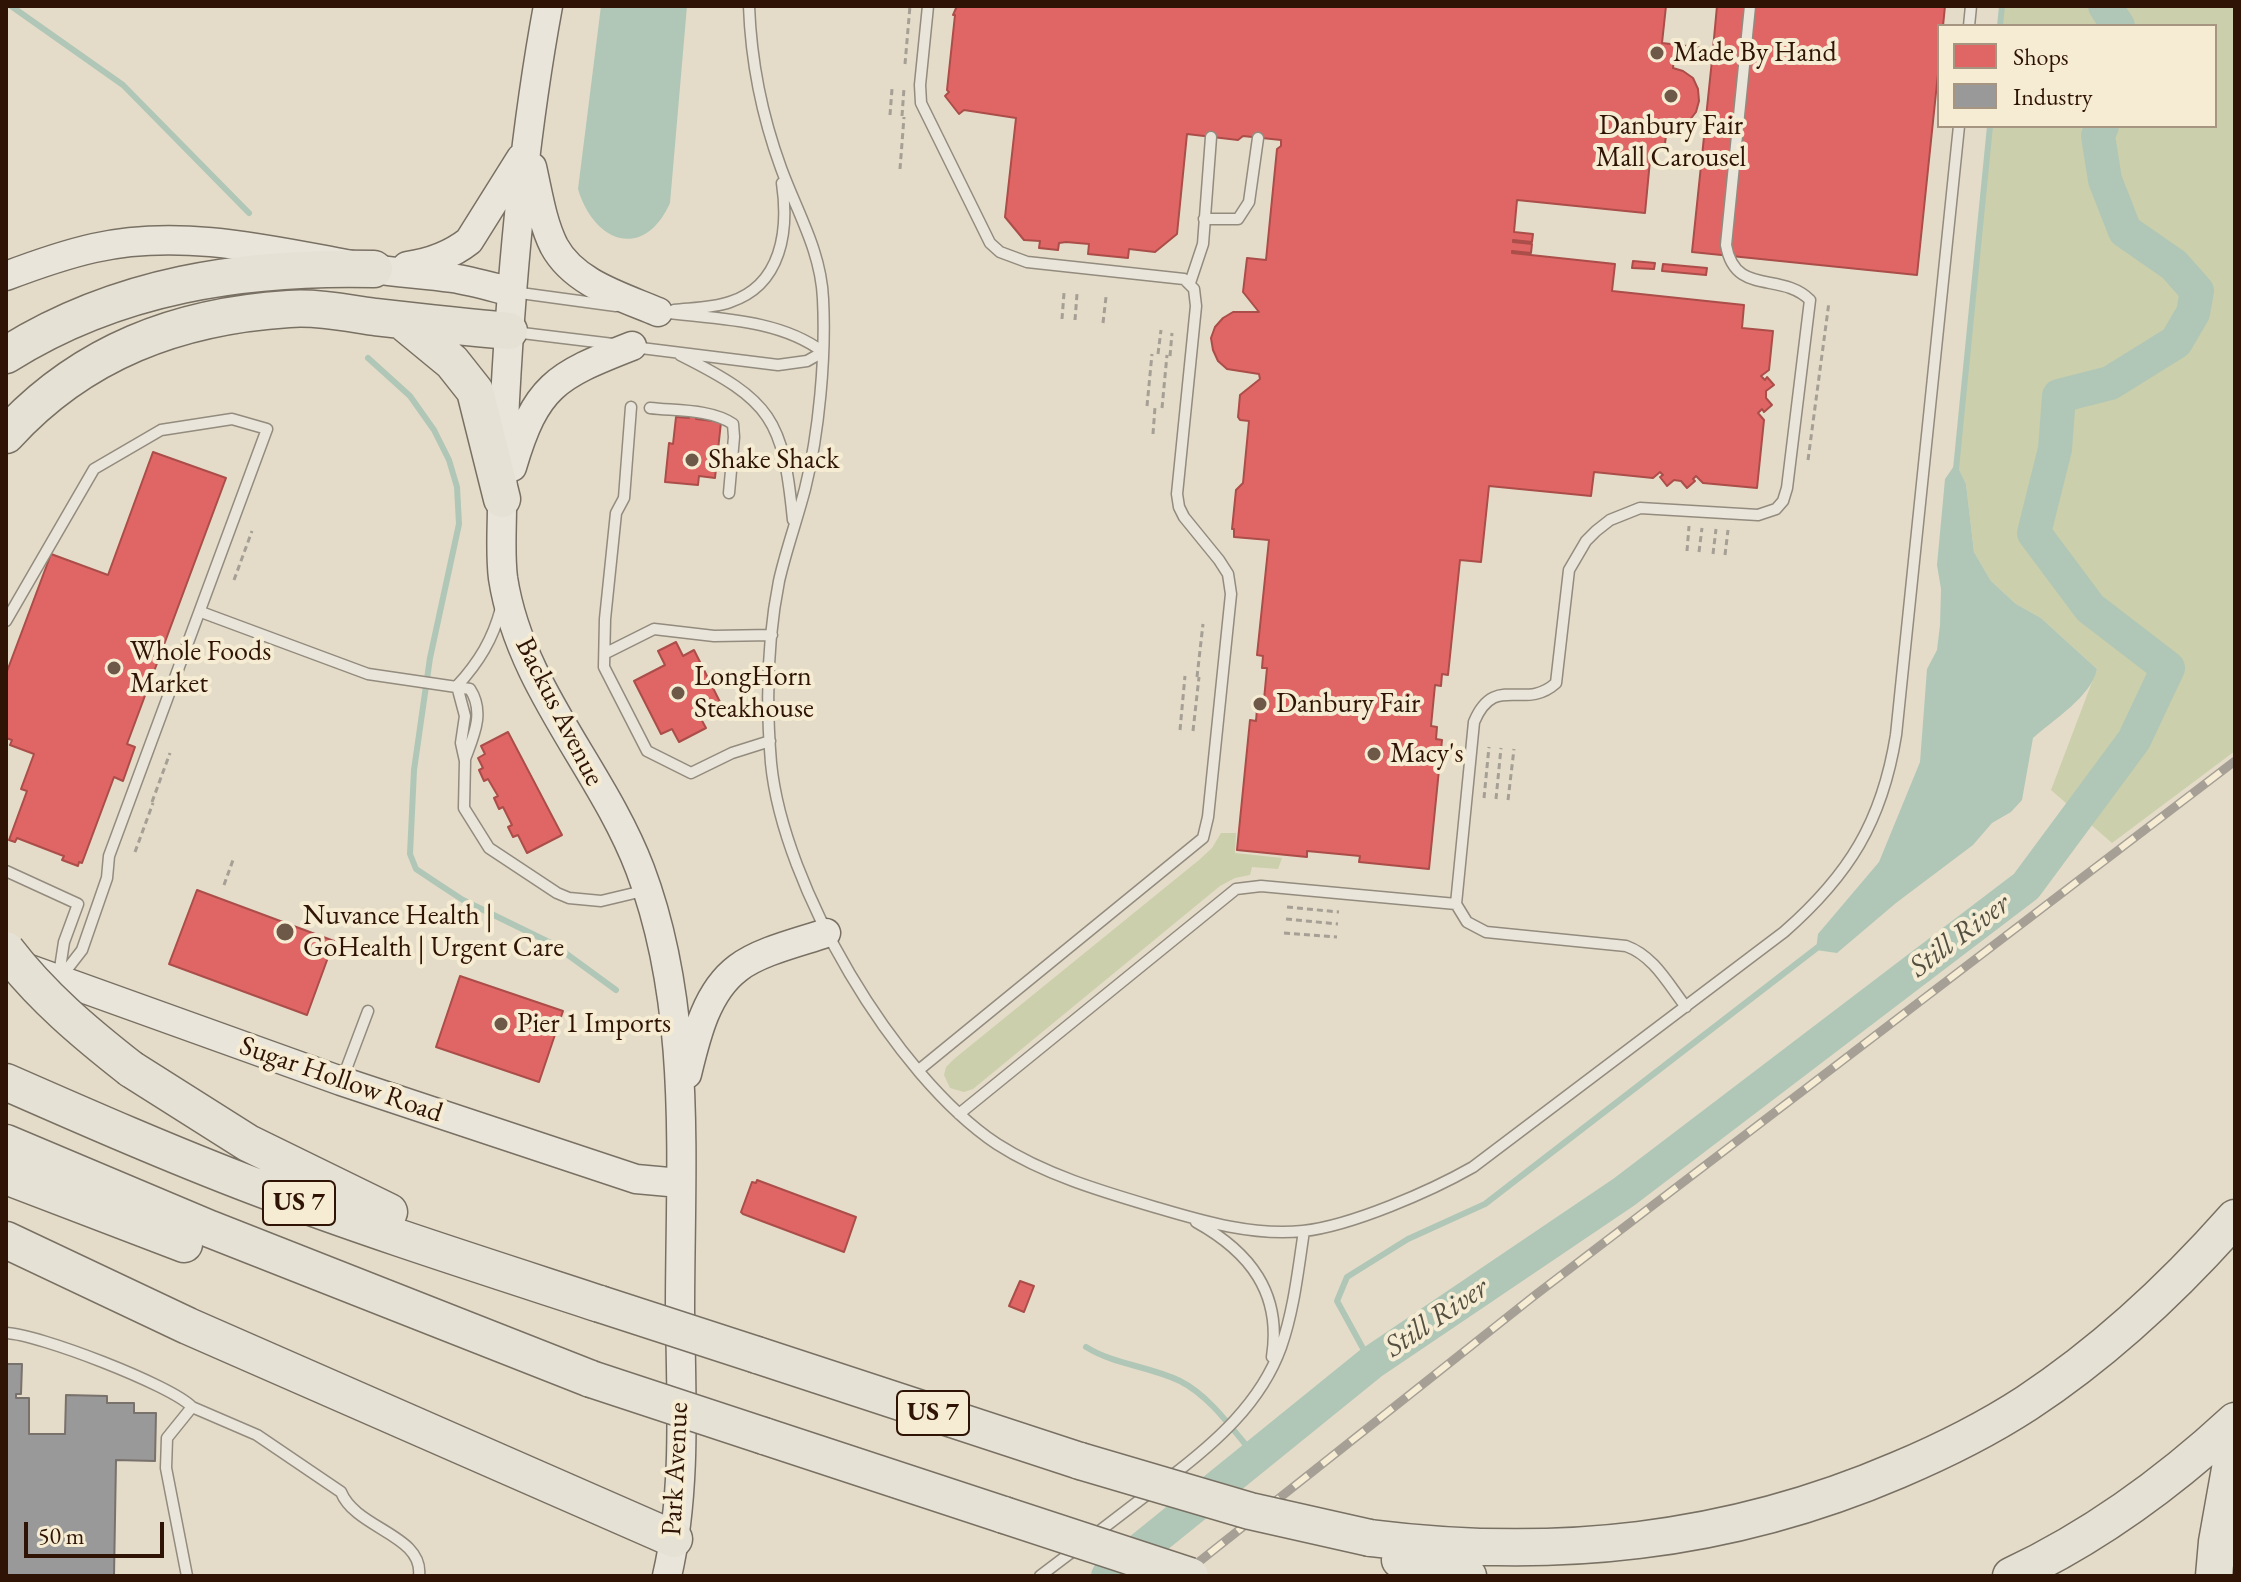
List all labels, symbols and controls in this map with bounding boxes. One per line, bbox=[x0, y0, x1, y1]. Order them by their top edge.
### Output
legend bbox=[1937, 24, 2217, 128]
place label: Made By Hand bbox=[1673, 36, 1837, 70]
text: Shops bbox=[2013, 41, 2069, 72]
marker: Made By Hand bbox=[1648, 44, 1666, 62]
text: Industry bbox=[2013, 81, 2092, 112]
marker: Danbury Fair Mall Carousel bbox=[1662, 87, 1680, 105]
place label: Danbury Fair Mall Carousel bbox=[1596, 109, 1746, 175]
place label: Shake Shack bbox=[708, 443, 839, 477]
marker: Shake Shack bbox=[683, 451, 701, 469]
street label: Backus Avenue bbox=[507, 632, 611, 792]
place label: Whole Foods Market bbox=[130, 635, 271, 701]
marker: Whole Foods Market bbox=[105, 659, 123, 677]
place label: LongHorn Steakhouse bbox=[694, 660, 814, 726]
marker: LongHorn Steakhouse bbox=[669, 684, 687, 702]
place label: Danbury Fair bbox=[1276, 687, 1420, 721]
marker: Danbury Fair bbox=[1251, 695, 1269, 713]
place label: Macy's bbox=[1390, 737, 1464, 771]
marker: Macy's bbox=[1365, 745, 1383, 763]
water label: Still River bbox=[1902, 886, 2018, 986]
place label: Nuvance Health | GoHealth | Urgent Care bbox=[303, 899, 564, 965]
marker: Nuvance Health | GoHealth | Urgent Care bbox=[274, 921, 296, 943]
place label: Pier 1 Imports bbox=[517, 1007, 671, 1041]
marker: Pier 1 Imports bbox=[492, 1015, 510, 1033]
street label: Sugar Hollow Road bbox=[235, 1030, 447, 1130]
road number: US 7 bbox=[263, 1181, 335, 1225]
water label: Still River bbox=[1378, 1270, 1496, 1366]
road number: US 7 bbox=[897, 1391, 969, 1435]
street label: Park Avenue bbox=[656, 1401, 696, 1537]
scale bar bbox=[28, 1506, 168, 1556]
text: 50 m bbox=[38, 1520, 85, 1551]

